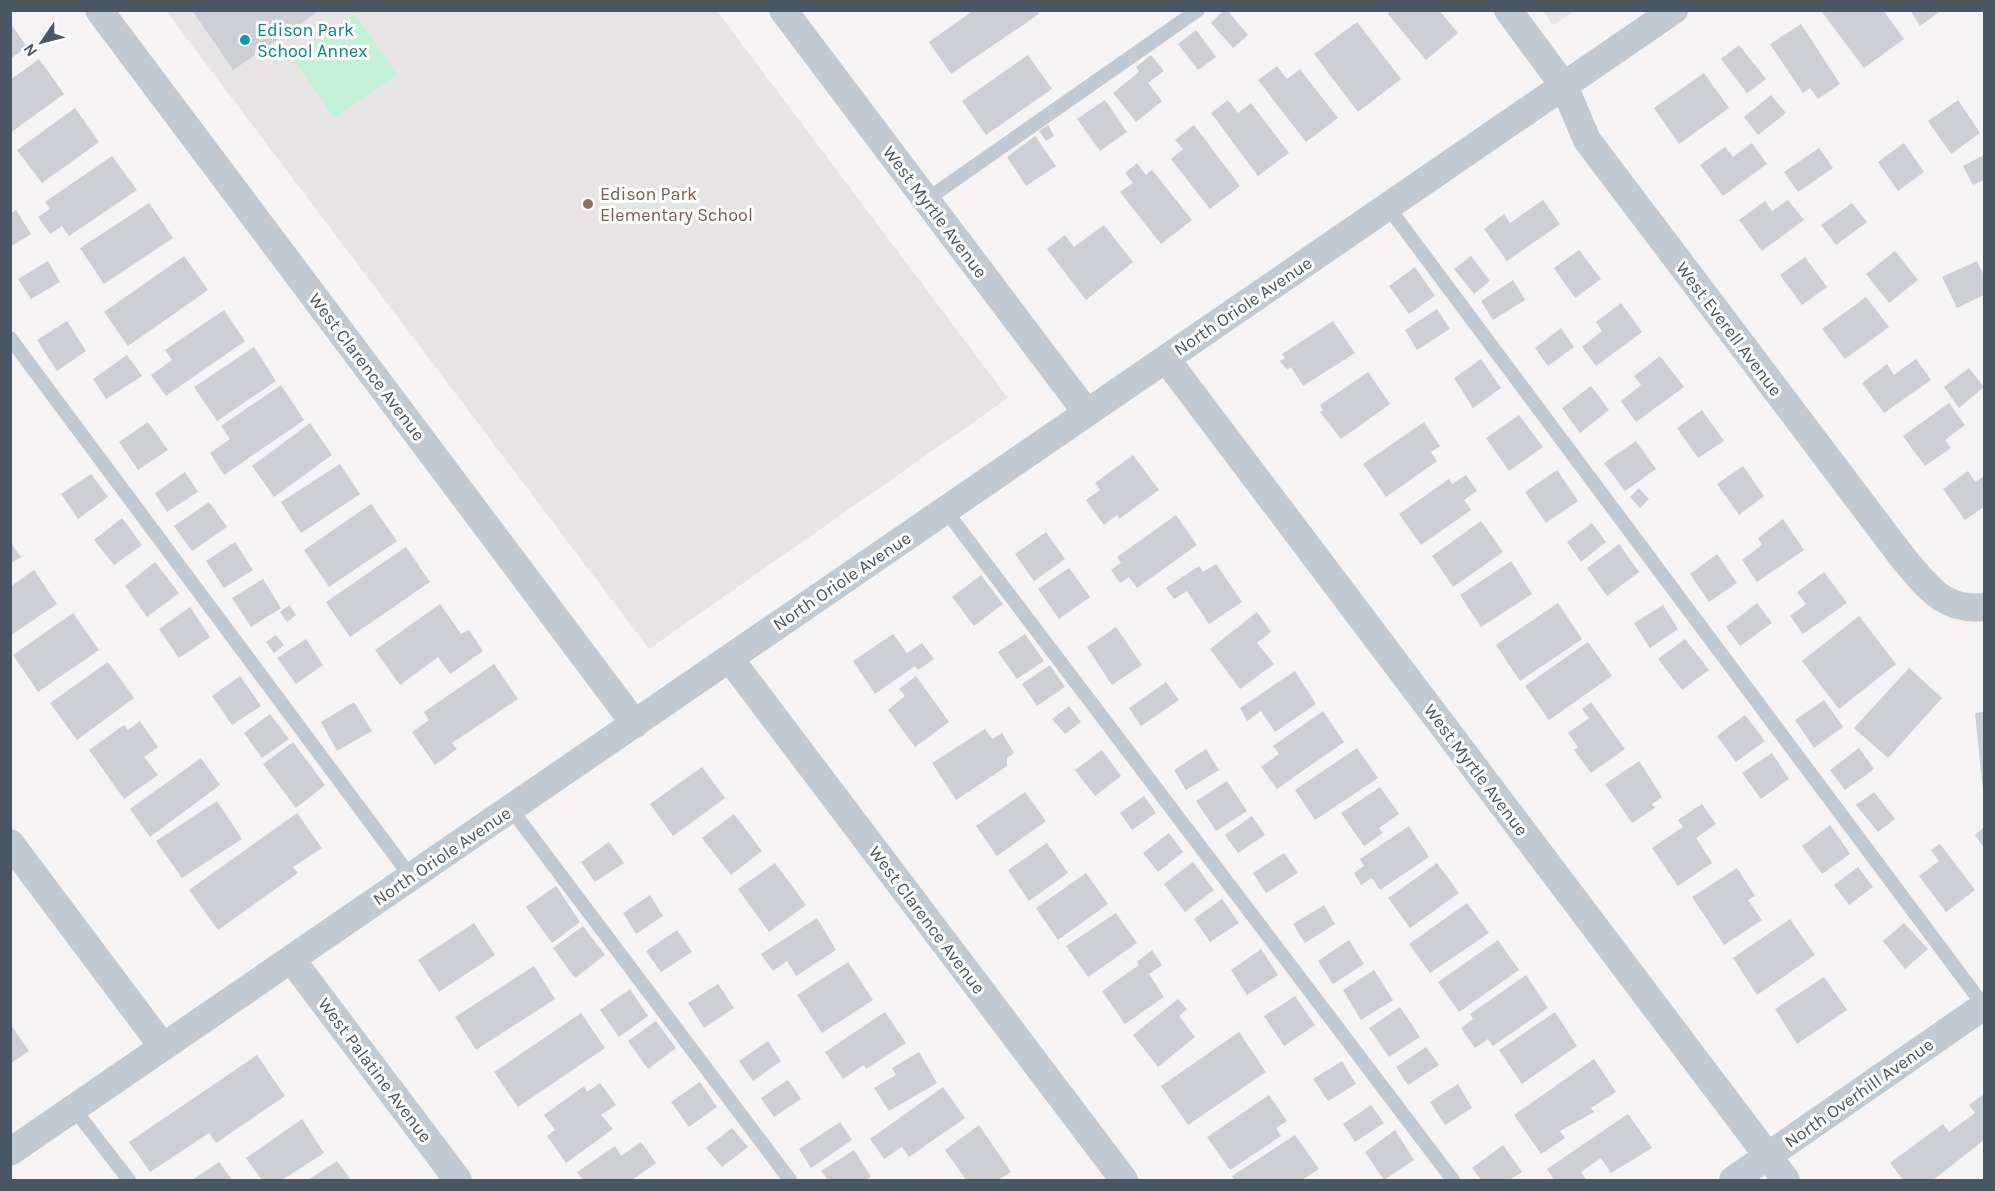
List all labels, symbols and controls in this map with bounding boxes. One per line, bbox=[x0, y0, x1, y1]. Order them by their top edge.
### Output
north arrow bbox=[12, 12, 72, 72]
place label: Edison Park School Annex bbox=[257, 19, 368, 62]
marker: Edison Park School Annex bbox=[238, 33, 252, 47]
text: N bbox=[19, 40, 41, 60]
street label: West Myrtle Avenue bbox=[878, 142, 992, 282]
place label: Edison Park Elementary School bbox=[600, 183, 753, 226]
marker: Edison Park Elementary School bbox=[581, 197, 595, 211]
street label: North Oriole Avenue bbox=[1170, 252, 1316, 360]
street label: West Everell Avenue bbox=[1671, 257, 1787, 401]
street label: West Clarence Avenue bbox=[304, 289, 430, 445]
street label: North Oriole Avenue bbox=[769, 527, 915, 635]
street label: West Myrtle Avenue bbox=[1419, 700, 1533, 840]
street label: North Oriole Avenue bbox=[369, 802, 515, 910]
street label: West Clarence Avenue bbox=[864, 842, 990, 998]
street label: West Palatine Avenue bbox=[313, 993, 437, 1147]
street label: North Overhill Avenue bbox=[1780, 1033, 1938, 1153]

